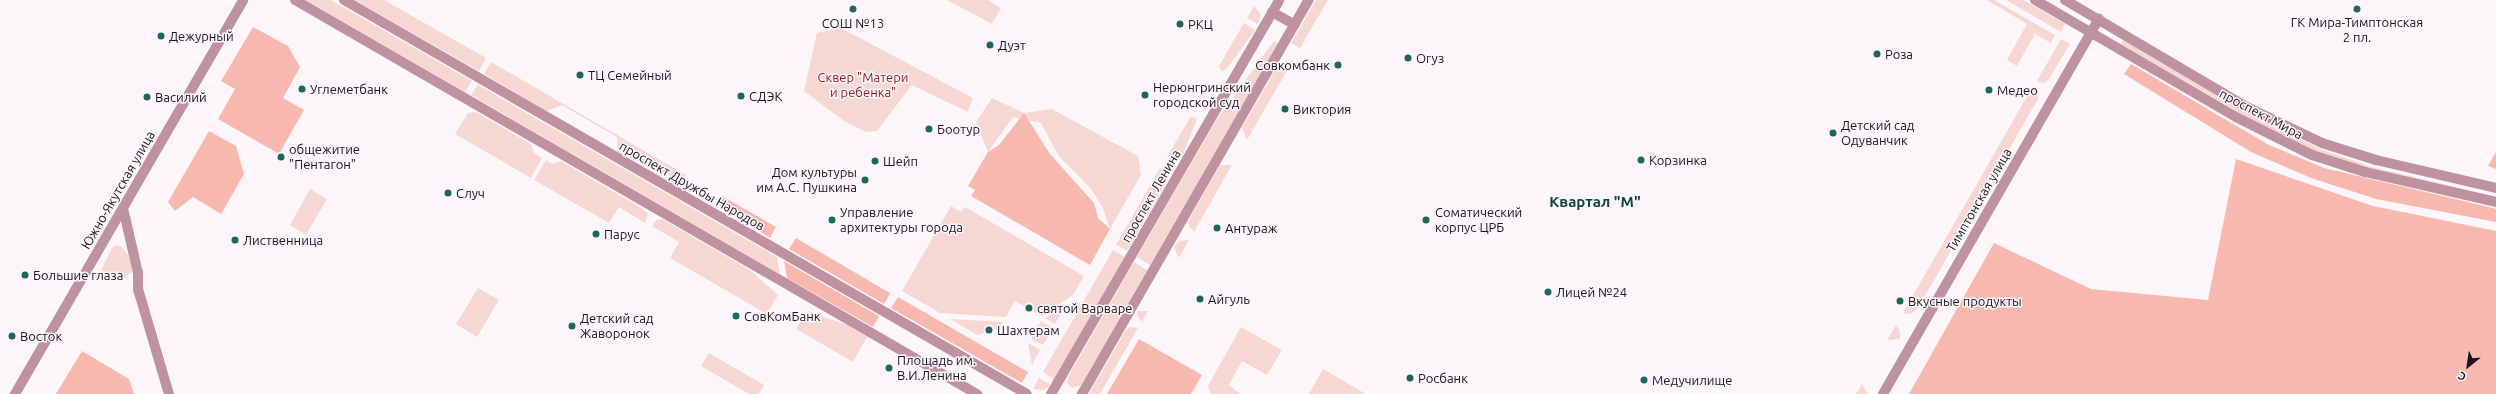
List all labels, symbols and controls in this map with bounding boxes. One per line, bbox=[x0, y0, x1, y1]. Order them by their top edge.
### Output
marker: СОШ №13 bbox=[848, 4, 858, 14]
marker: ГК Мира-Тимптонская 2 пл. bbox=[2352, 4, 2362, 14]
place label: СОШ №13 bbox=[822, 15, 884, 31]
place label: ГК Мира-Тимптонская 2 пл. bbox=[2291, 15, 2423, 46]
place label: РКЦ bbox=[1188, 16, 1213, 32]
marker: РКЦ bbox=[1175, 19, 1185, 29]
place label: Дежурный bbox=[169, 28, 234, 44]
marker: Дежурный bbox=[156, 31, 166, 41]
place label: Дуэт bbox=[998, 37, 1026, 53]
marker: Дуэт bbox=[985, 40, 995, 50]
place label: Роза bbox=[1885, 46, 1913, 62]
marker: Роза bbox=[1872, 49, 1882, 59]
place label: Огуз bbox=[1416, 50, 1444, 66]
marker: Огуз bbox=[1403, 53, 1413, 63]
place label: Совкомбанк bbox=[1255, 57, 1330, 73]
marker: Совкомбанк bbox=[1333, 60, 1343, 70]
place label: ТЦ Семейный bbox=[588, 67, 672, 83]
marker: ТЦ Семейный bbox=[575, 70, 585, 80]
park label: Сквер "Матери и ребенка" bbox=[817, 70, 909, 101]
place label: Нерюнгринский городской суд bbox=[1153, 80, 1251, 111]
place label: Углеметбанк bbox=[310, 81, 388, 97]
place label: Медео bbox=[1997, 82, 2038, 98]
marker: Углеметбанк bbox=[297, 84, 307, 94]
marker: Медео bbox=[1984, 85, 1994, 95]
street label: проспект Мира bbox=[2217, 85, 2305, 143]
place label: СДЭК bbox=[749, 88, 782, 104]
place label: Василий bbox=[155, 89, 207, 105]
marker: Нерюнгринский городской суд bbox=[1140, 90, 1150, 100]
marker: СДЭК bbox=[736, 91, 746, 101]
marker: Василий bbox=[142, 92, 152, 102]
place label: Виктория bbox=[1293, 101, 1351, 117]
marker: Виктория bbox=[1280, 104, 1290, 114]
place label: Детский сад Одуванчик bbox=[1841, 118, 1914, 149]
place label: Боотур bbox=[937, 121, 980, 137]
marker: Боотур bbox=[924, 124, 934, 134]
street label: Южно-Якутская улица bbox=[78, 128, 158, 252]
marker: Детский сад Одуванчик bbox=[1828, 128, 1838, 138]
street label: проспект Дружбы Народов bbox=[617, 138, 767, 234]
place label: общежитие "Пентагон" bbox=[289, 142, 360, 173]
street label: Тимптонская улица bbox=[1943, 145, 2015, 255]
street label: проспект Ленина bbox=[1118, 147, 1184, 245]
marker: общежитие "Пентагон" bbox=[276, 152, 286, 162]
place label: Корзинка bbox=[1649, 152, 1707, 168]
place label: Шейп bbox=[883, 153, 918, 169]
marker: Корзинка bbox=[1636, 155, 1646, 165]
marker: Шейп bbox=[870, 156, 880, 166]
place label: Дом культуры им А.С. Пушкина bbox=[756, 165, 857, 196]
marker: Дом культуры им А.С. Пушкина bbox=[860, 175, 870, 185]
place label: Случ bbox=[456, 185, 485, 201]
marker: Случ bbox=[443, 188, 453, 198]
district label: Квартал "М" bbox=[1549, 193, 1641, 211]
place label: Управление архитектуры города bbox=[840, 205, 963, 236]
place label: Соматический корпус ЦРБ bbox=[1435, 205, 1522, 236]
marker: Соматический корпус ЦРБ bbox=[1420, 214, 1432, 226]
marker: Управление архитектуры города bbox=[827, 215, 837, 225]
place label: Антураж bbox=[1225, 220, 1277, 236]
marker: Антураж bbox=[1212, 223, 1222, 233]
place label: Парус bbox=[604, 226, 640, 242]
marker: Парус bbox=[591, 229, 601, 239]
place label: Лиственница bbox=[243, 232, 323, 248]
marker: Лиственница bbox=[230, 235, 240, 245]
place label: Большие глаза bbox=[33, 267, 123, 283]
marker: Большие глаза bbox=[20, 270, 30, 280]
place label: Лицей №24 bbox=[1556, 284, 1627, 300]
marker: Лицей №24 bbox=[1543, 287, 1553, 297]
place label: Айгуль bbox=[1208, 291, 1250, 307]
place label: Вкусные продукты bbox=[1908, 293, 2022, 309]
marker: Айгуль bbox=[1195, 294, 1205, 304]
marker: Вкусные продукты bbox=[1895, 296, 1905, 306]
place label: святой Варваре bbox=[1037, 300, 1132, 316]
marker: святой Варваре bbox=[1024, 303, 1034, 313]
place label: СовКомБанк bbox=[744, 308, 821, 324]
place label: Детский сад Жаворонок bbox=[580, 311, 653, 342]
marker: СовКомБанк bbox=[731, 311, 741, 321]
marker: Детский сад Жаворонок bbox=[567, 321, 577, 331]
place label: Шахтерам bbox=[997, 322, 1060, 338]
marker: Шахтерам bbox=[984, 325, 994, 335]
place label: Восток bbox=[20, 328, 62, 344]
marker: Восток bbox=[7, 331, 17, 341]
north arrow bbox=[2448, 346, 2488, 386]
place label: Площадь им. В.И.Ленина bbox=[897, 353, 976, 384]
marker: Площадь им. В.И.Ленина bbox=[884, 363, 894, 373]
text: С bbox=[2456, 369, 2468, 383]
place label: Росбанк bbox=[1418, 370, 1468, 386]
place label: Медучилище bbox=[1652, 372, 1732, 388]
marker: Росбанк bbox=[1405, 373, 1415, 383]
marker: Медучилище bbox=[1639, 375, 1649, 385]

